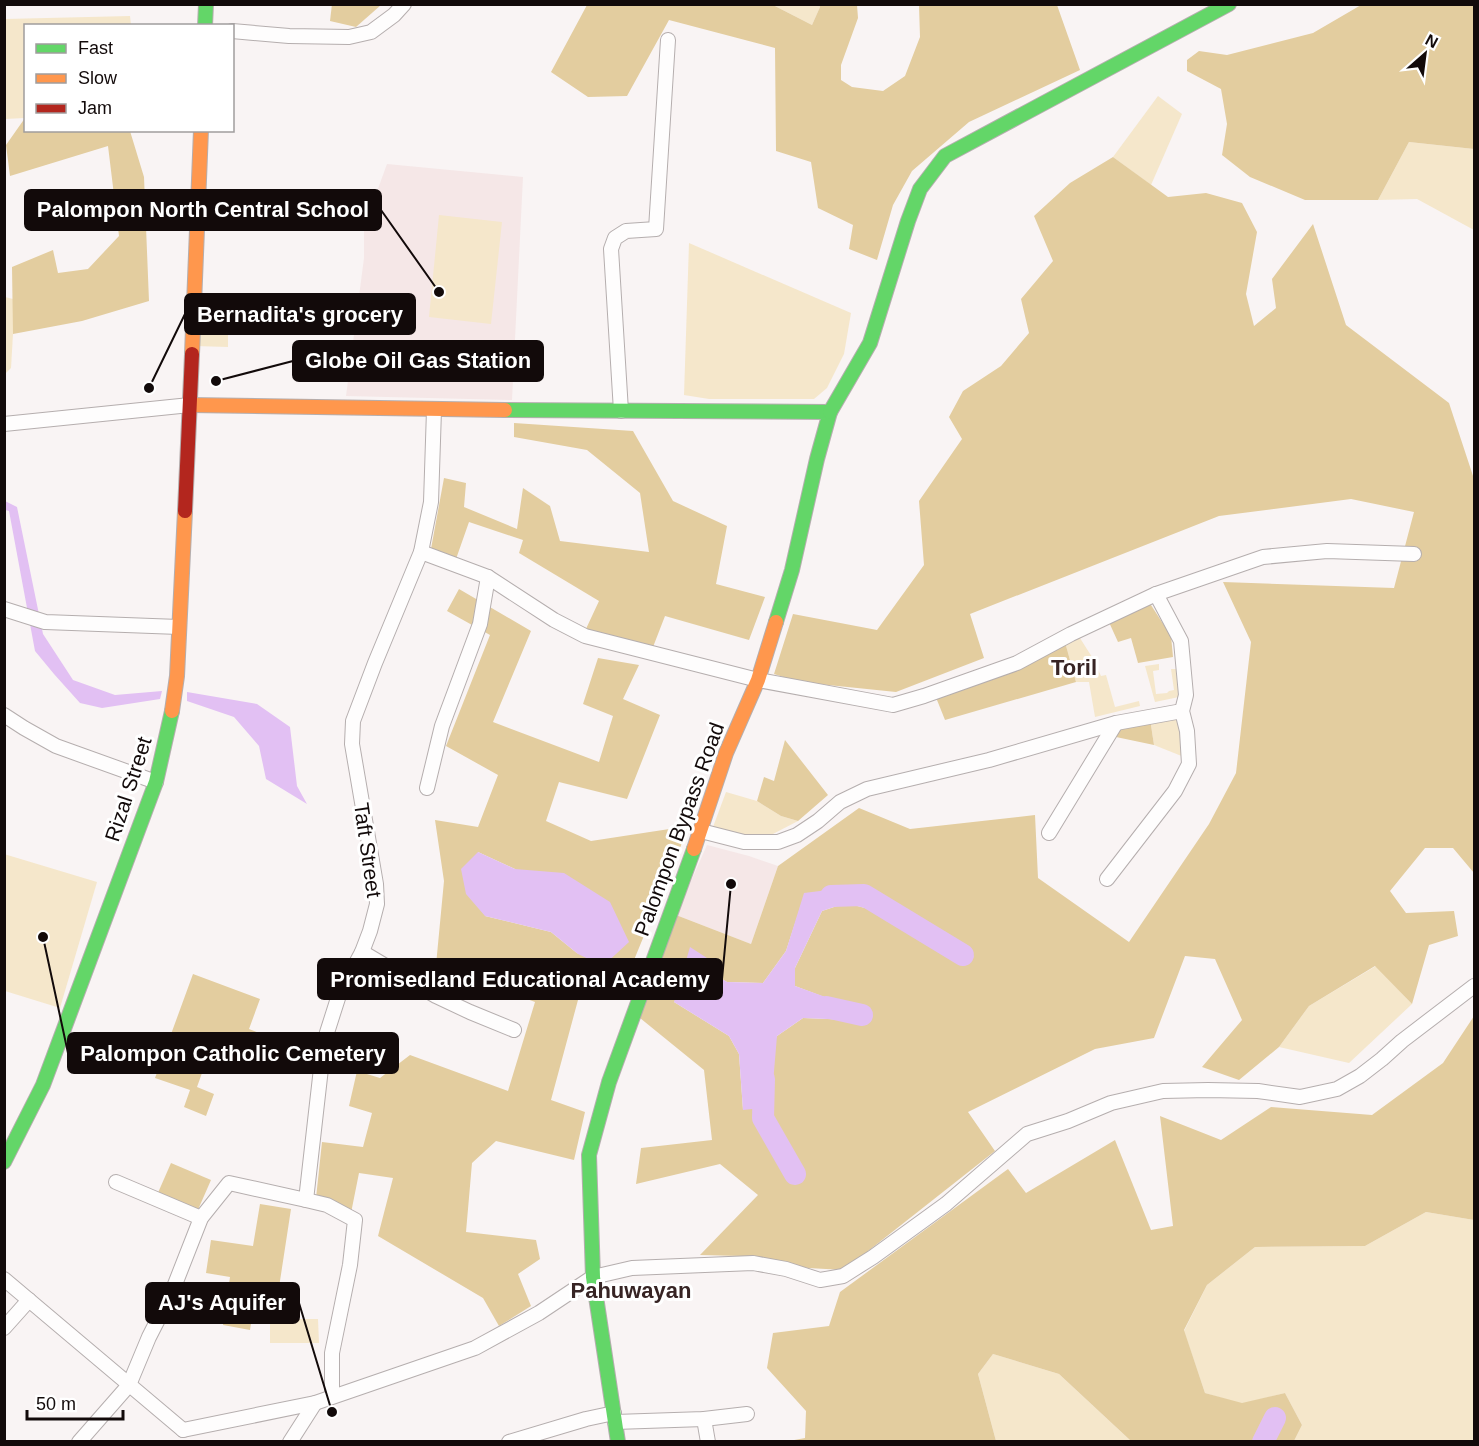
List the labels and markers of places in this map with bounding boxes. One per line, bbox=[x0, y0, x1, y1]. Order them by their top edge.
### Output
callout: Palompon North Central School bbox=[25, 190, 381, 230]
callout: Bernadita's grocery bbox=[185, 294, 415, 334]
callout: Globe Oil Gas Station bbox=[293, 341, 543, 381]
callout: Promisedland Educational Academy bbox=[318, 959, 722, 999]
callout: Palompon Catholic Cemetery bbox=[68, 1033, 398, 1073]
callout: AJ's Aquifer bbox=[146, 1283, 299, 1323]

